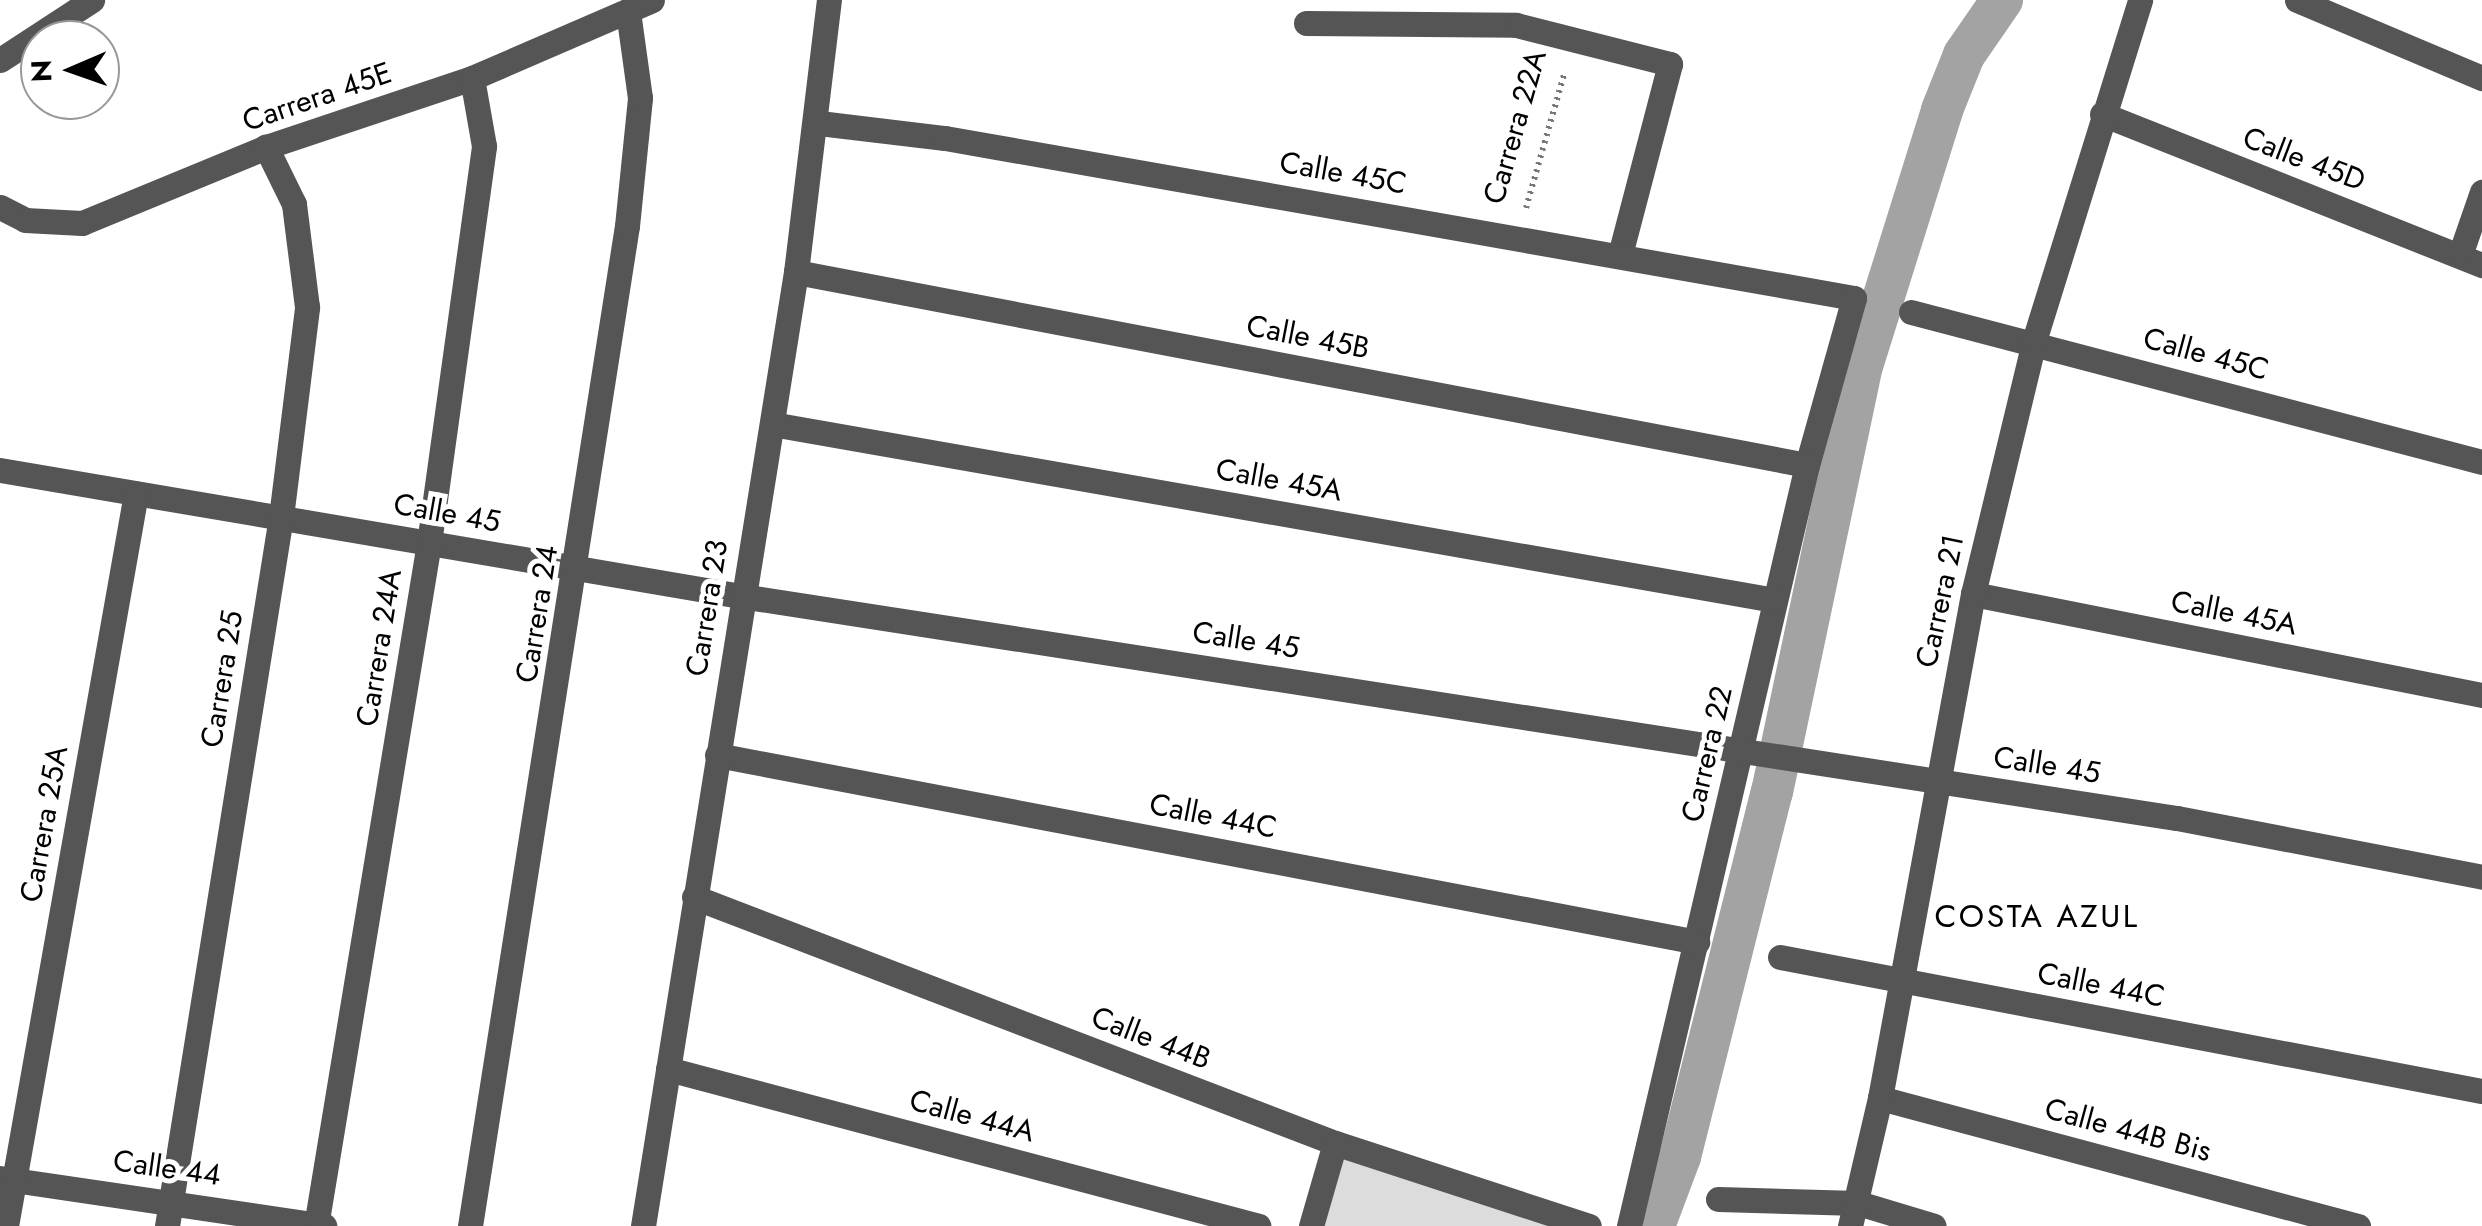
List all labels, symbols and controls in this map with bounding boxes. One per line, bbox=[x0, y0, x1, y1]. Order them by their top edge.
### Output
north arrow bbox=[20, 20, 120, 120]
street label: Carrera 22A bbox=[1476, 46, 1554, 208]
street label: Carrera 45E bbox=[238, 55, 396, 139]
text: N bbox=[21, 59, 62, 83]
street label: Calle 45D bbox=[2238, 119, 2370, 199]
street label: Calle 45C bbox=[1277, 144, 1409, 202]
street label: Calle 45B bbox=[1244, 307, 1372, 367]
street label: Calle 45C bbox=[2139, 320, 2273, 388]
street label: Calle 45A bbox=[1213, 451, 1345, 509]
street label: Calle 45 bbox=[391, 486, 503, 540]
street label: Carrera 21 bbox=[1908, 531, 1972, 671]
street label: Carrera 23 bbox=[678, 537, 736, 679]
street label: Carrera 24 bbox=[508, 543, 566, 685]
street label: Carrera 24A bbox=[349, 567, 409, 729]
street label: Calle 45A bbox=[2168, 583, 2300, 643]
street label: Carrera 25 bbox=[193, 608, 251, 750]
street label: Calle 45 bbox=[1190, 614, 1302, 666]
street label: Carrera 22 bbox=[1674, 683, 1740, 825]
street label: Calle 45 bbox=[1991, 739, 2103, 791]
street label: Carrera 25A bbox=[13, 743, 75, 905]
street label: Calle 44C bbox=[1146, 786, 1280, 846]
district label: COSTA AZUL bbox=[1934, 897, 2140, 935]
street label: Calle 44C bbox=[2034, 955, 2168, 1015]
street label: Calle 44B bbox=[1086, 999, 1216, 1077]
street label: Calle 44A bbox=[906, 1082, 1038, 1150]
street label: Calle 44B Bis bbox=[2041, 1091, 2215, 1169]
street label: Calle 44 bbox=[111, 1143, 223, 1193]

